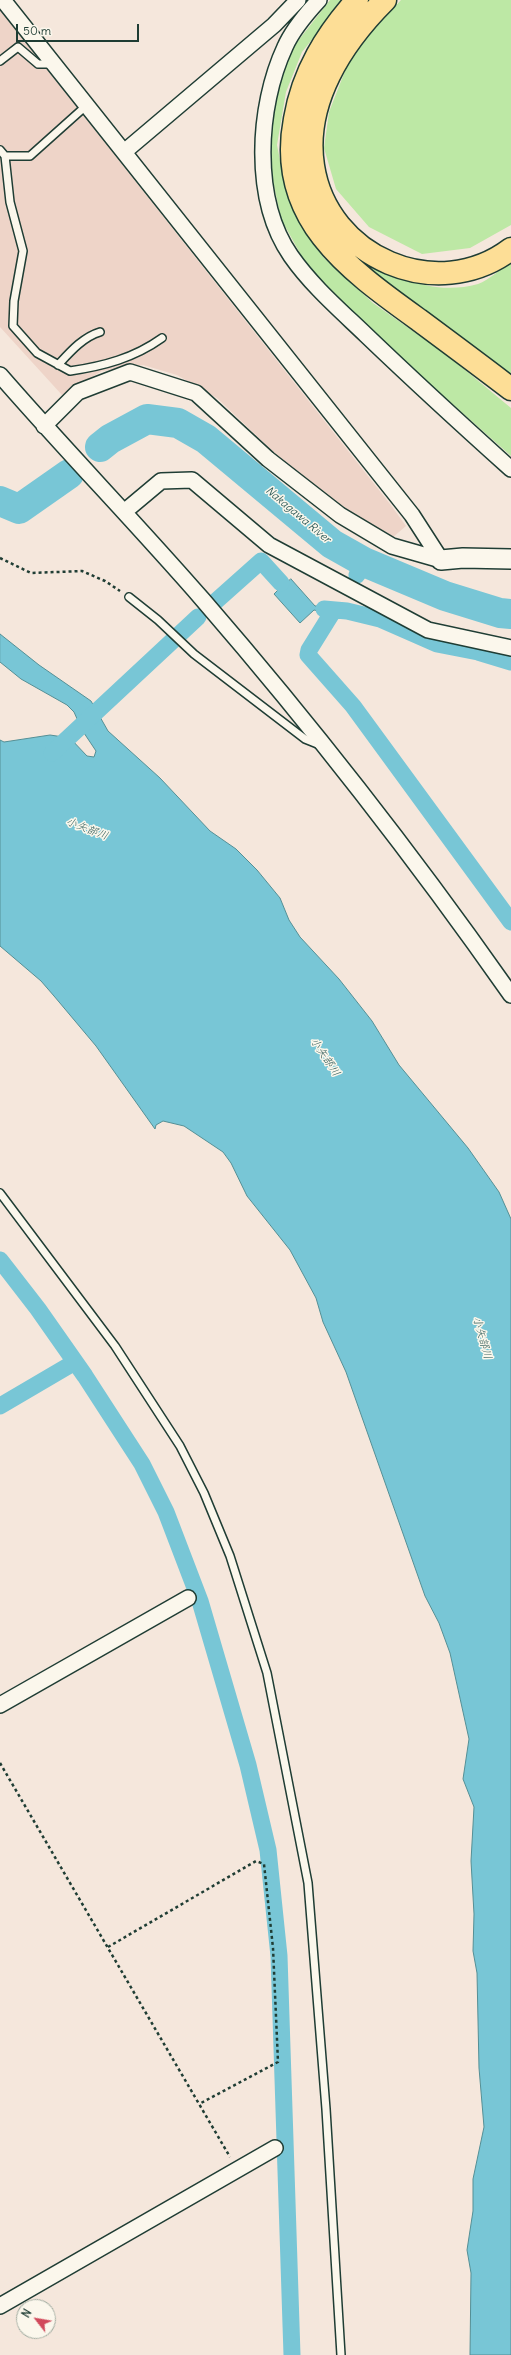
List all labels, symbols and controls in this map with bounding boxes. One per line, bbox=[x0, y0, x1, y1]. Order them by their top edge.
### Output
scale bar bbox=[18, 16, 141, 42]
text: 50 m bbox=[23, 23, 51, 38]
water label: Nakagawa River bbox=[263, 484, 333, 546]
water label: 小矢部川 bbox=[64, 815, 110, 843]
water label: 小矢部川 bbox=[307, 1035, 343, 1079]
water label: 小矢部川 bbox=[470, 1315, 494, 1361]
north arrow bbox=[16, 2299, 56, 2339]
text: N bbox=[19, 2306, 35, 2320]

